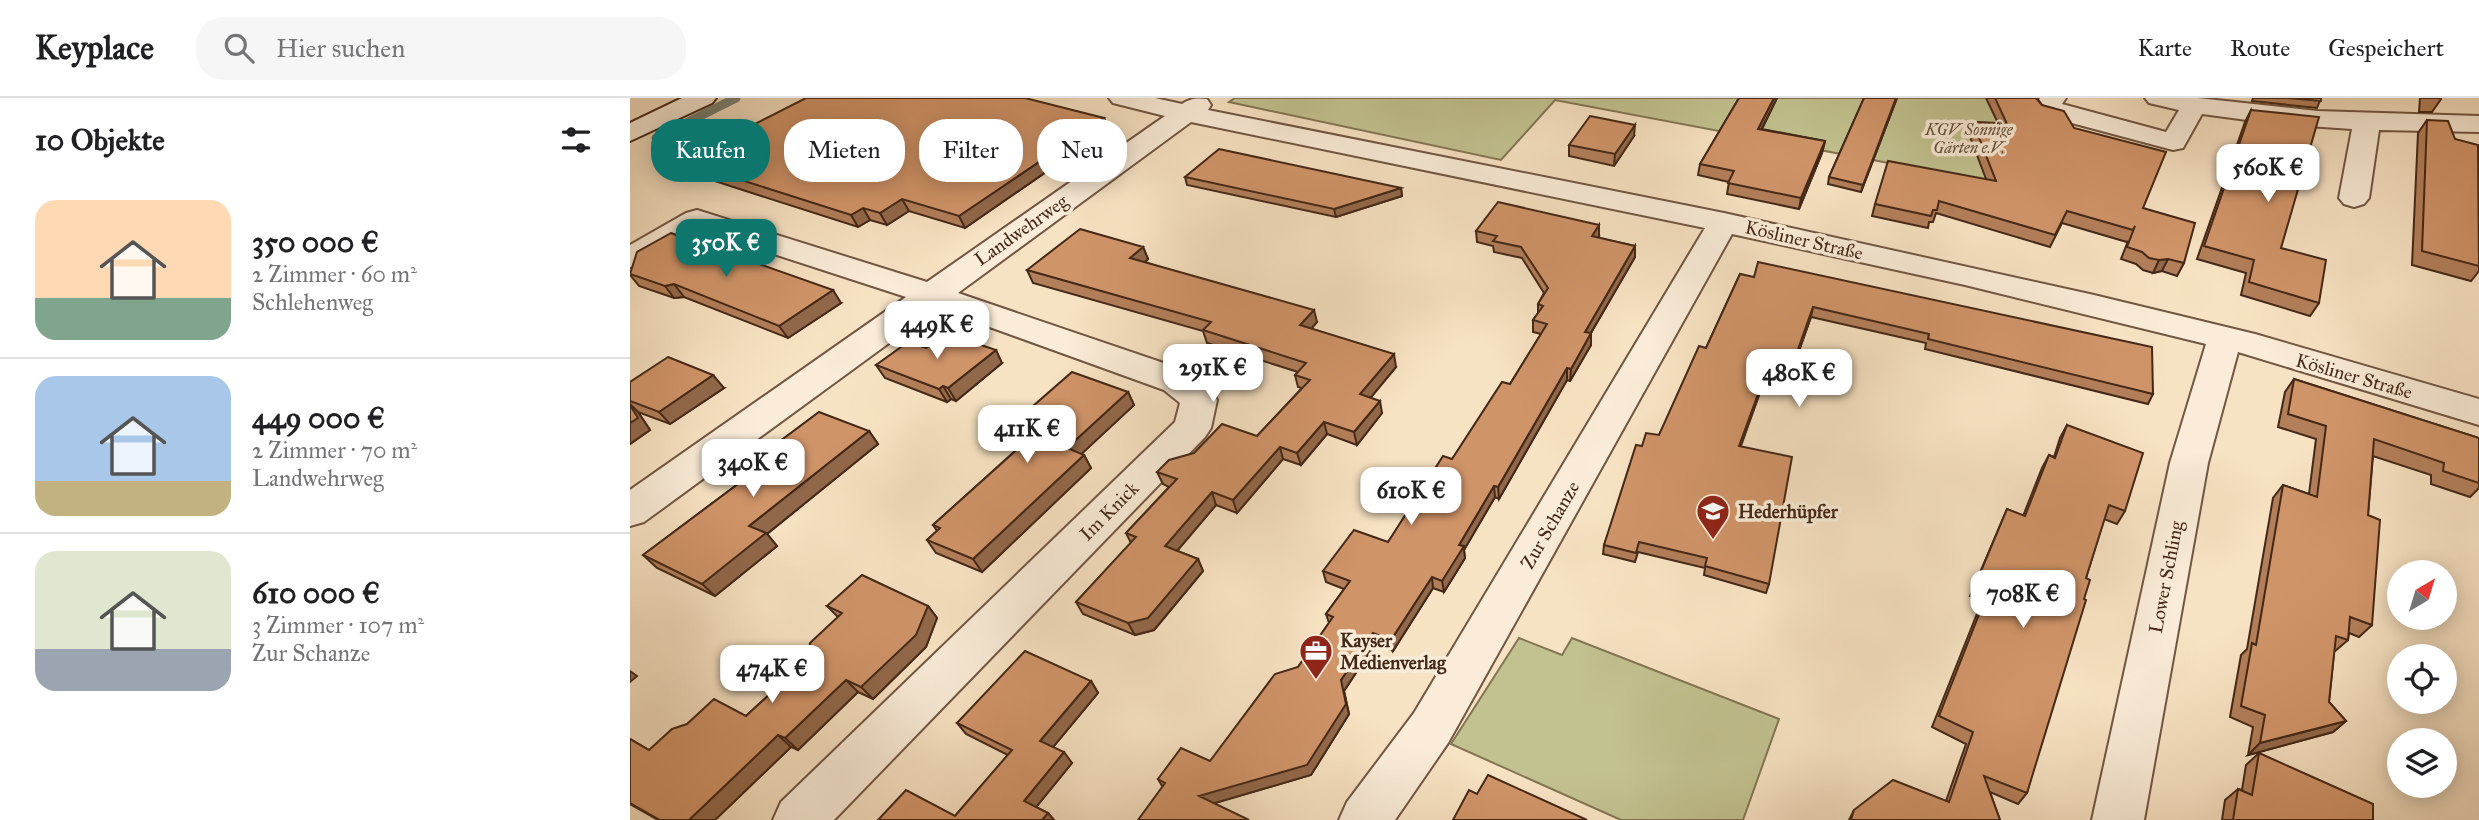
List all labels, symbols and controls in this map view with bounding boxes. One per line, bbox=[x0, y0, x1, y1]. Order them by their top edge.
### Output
search box bbox=[196, 17, 686, 80]
text: Keyplace bbox=[35, 28, 154, 68]
icon: search bbox=[220, 29, 258, 67]
text: Hier suchen bbox=[276, 32, 405, 64]
text: Karte bbox=[2137, 33, 2192, 63]
text: Route bbox=[2230, 33, 2290, 63]
text: Gespeichert bbox=[2328, 33, 2444, 63]
chip: Kaufen bbox=[651, 119, 770, 182]
chip: Mieten bbox=[784, 119, 905, 182]
chip: Filter bbox=[919, 119, 1023, 182]
chip: Neu bbox=[1037, 119, 1127, 182]
park label: KGV Sonnige Gärten e.V. bbox=[1924, 120, 2014, 157]
icon: filters bbox=[557, 121, 595, 159]
text: 10 Objekte bbox=[35, 122, 165, 158]
pin: 560K € bbox=[2211, 144, 2325, 204]
text: 560K € bbox=[2232, 153, 2304, 181]
street label: Landwehrweg bbox=[970, 189, 1073, 271]
street label: Kösliner Straße bbox=[1743, 215, 1865, 265]
pin: 350K € bbox=[669, 220, 783, 279]
text: 350 000 € bbox=[252, 224, 379, 260]
icon: home bbox=[91, 228, 175, 312]
text: 350K € bbox=[692, 228, 760, 256]
text: 2 Zimmer · 60 m² bbox=[252, 260, 417, 288]
text: Schlehenweg bbox=[252, 288, 373, 316]
pin: 449K € bbox=[880, 302, 994, 361]
text: 449K € bbox=[900, 310, 974, 338]
pin: 291K € bbox=[1156, 344, 1270, 404]
street label: Kösliner Straße bbox=[2293, 348, 2415, 404]
pin: 480K € bbox=[1742, 350, 1856, 409]
text: 291K € bbox=[1179, 353, 1247, 381]
text: 480K € bbox=[1762, 358, 1836, 386]
text: 449 000 € bbox=[252, 400, 385, 436]
icon: home bbox=[91, 404, 175, 488]
pin: 411K € bbox=[970, 406, 1084, 465]
text: 411K € bbox=[994, 414, 1060, 442]
text: 2 Zimmer · 70 m² bbox=[252, 436, 417, 464]
pin: 340K € bbox=[696, 440, 810, 499]
text: 340K € bbox=[718, 448, 788, 476]
text: Landwehrweg bbox=[252, 464, 384, 492]
pin: 610K € bbox=[1354, 468, 1468, 527]
text: 610K € bbox=[1376, 476, 1446, 504]
street label: Im Knick bbox=[1075, 477, 1143, 545]
street label: Zur Schanze bbox=[1516, 477, 1584, 573]
school or university icon: Hederhüpfer bbox=[1694, 492, 1732, 541]
place label: Hederhüpfer bbox=[1738, 500, 1839, 524]
street label: Lower Schling bbox=[2144, 519, 2189, 635]
north arrow bbox=[2387, 560, 2457, 630]
map controls bbox=[2387, 560, 2457, 798]
pin: 708K € bbox=[1966, 570, 2080, 630]
text: 610 000 € bbox=[252, 575, 380, 611]
icon: home bbox=[91, 579, 175, 663]
text: 708K € bbox=[1986, 579, 2060, 607]
text: 3 Zimmer · 107 m² bbox=[252, 611, 424, 639]
place label: Kayser Medienverlag bbox=[1340, 629, 1447, 675]
office icon: Kayser Medienverlag bbox=[1297, 632, 1335, 681]
text: Zur Schanze bbox=[252, 639, 370, 667]
button: locate bbox=[2387, 644, 2457, 714]
pin: 474K € bbox=[715, 646, 829, 705]
text: 474K € bbox=[736, 654, 808, 682]
button: layers bbox=[2387, 728, 2457, 798]

